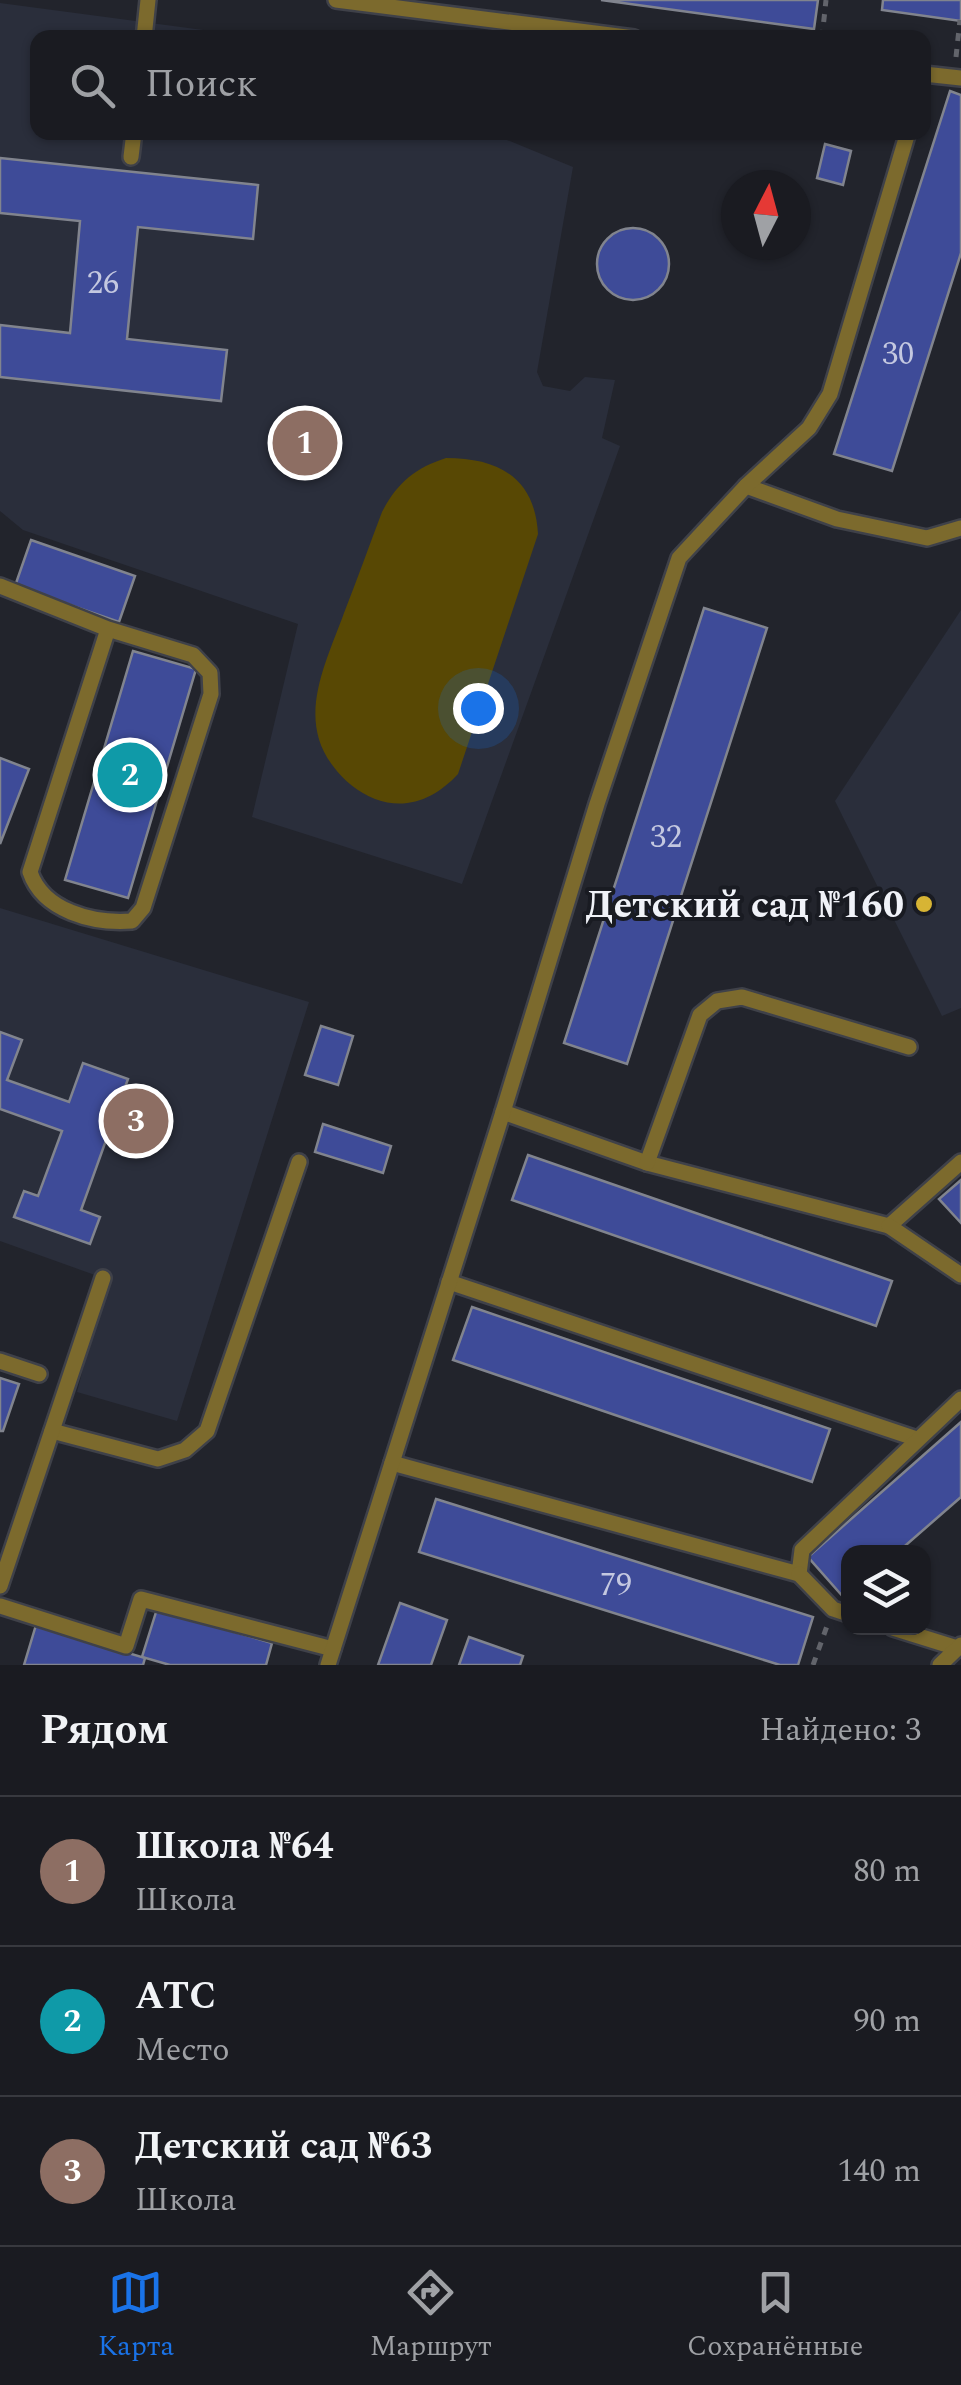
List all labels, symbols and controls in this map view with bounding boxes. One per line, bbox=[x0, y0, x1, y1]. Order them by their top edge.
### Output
search box bbox=[30, 30, 931, 140]
text: Поиск bbox=[145, 56, 257, 114]
icon: search bbox=[65, 58, 120, 113]
north arrow bbox=[721, 170, 811, 260]
house number: 26 bbox=[87, 259, 119, 308]
house number: 30 bbox=[882, 330, 914, 379]
pin: 1 bbox=[272, 406, 338, 480]
your location bbox=[453, 683, 504, 734]
pin: 2 bbox=[98, 738, 162, 812]
house number: 32 bbox=[650, 813, 682, 862]
place label: Детский сад №160 bbox=[585, 877, 904, 935]
marker: Детский сад №160 bbox=[913, 893, 935, 915]
pin: 3 bbox=[104, 1084, 168, 1158]
map controls bbox=[841, 1545, 931, 1635]
button: layers bbox=[841, 1545, 931, 1635]
house number: 79 bbox=[600, 1561, 632, 1610]
text: Рядом bbox=[40, 1699, 169, 1762]
text: Найдено: 3 bbox=[760, 1706, 921, 1755]
text: Школа №64 bbox=[135, 1818, 334, 1876]
text: 1 bbox=[64, 1847, 81, 1896]
text: 80 m bbox=[853, 1847, 921, 1896]
text: Школа bbox=[135, 1876, 236, 1925]
text: АТС bbox=[135, 1968, 216, 2026]
text: 2 bbox=[64, 1997, 81, 2046]
text: 90 m bbox=[853, 1997, 921, 2046]
text: Место bbox=[135, 2026, 230, 2075]
text: Детский сад №63 bbox=[135, 2118, 432, 2176]
text: 3 bbox=[64, 2147, 81, 2196]
text: 140 m bbox=[837, 2147, 921, 2196]
text: Школа bbox=[135, 2176, 236, 2225]
tab: Карта bbox=[98, 2265, 174, 2368]
tab: Маршрут bbox=[370, 2265, 492, 2368]
tab: Сохранённые bbox=[687, 2265, 863, 2368]

